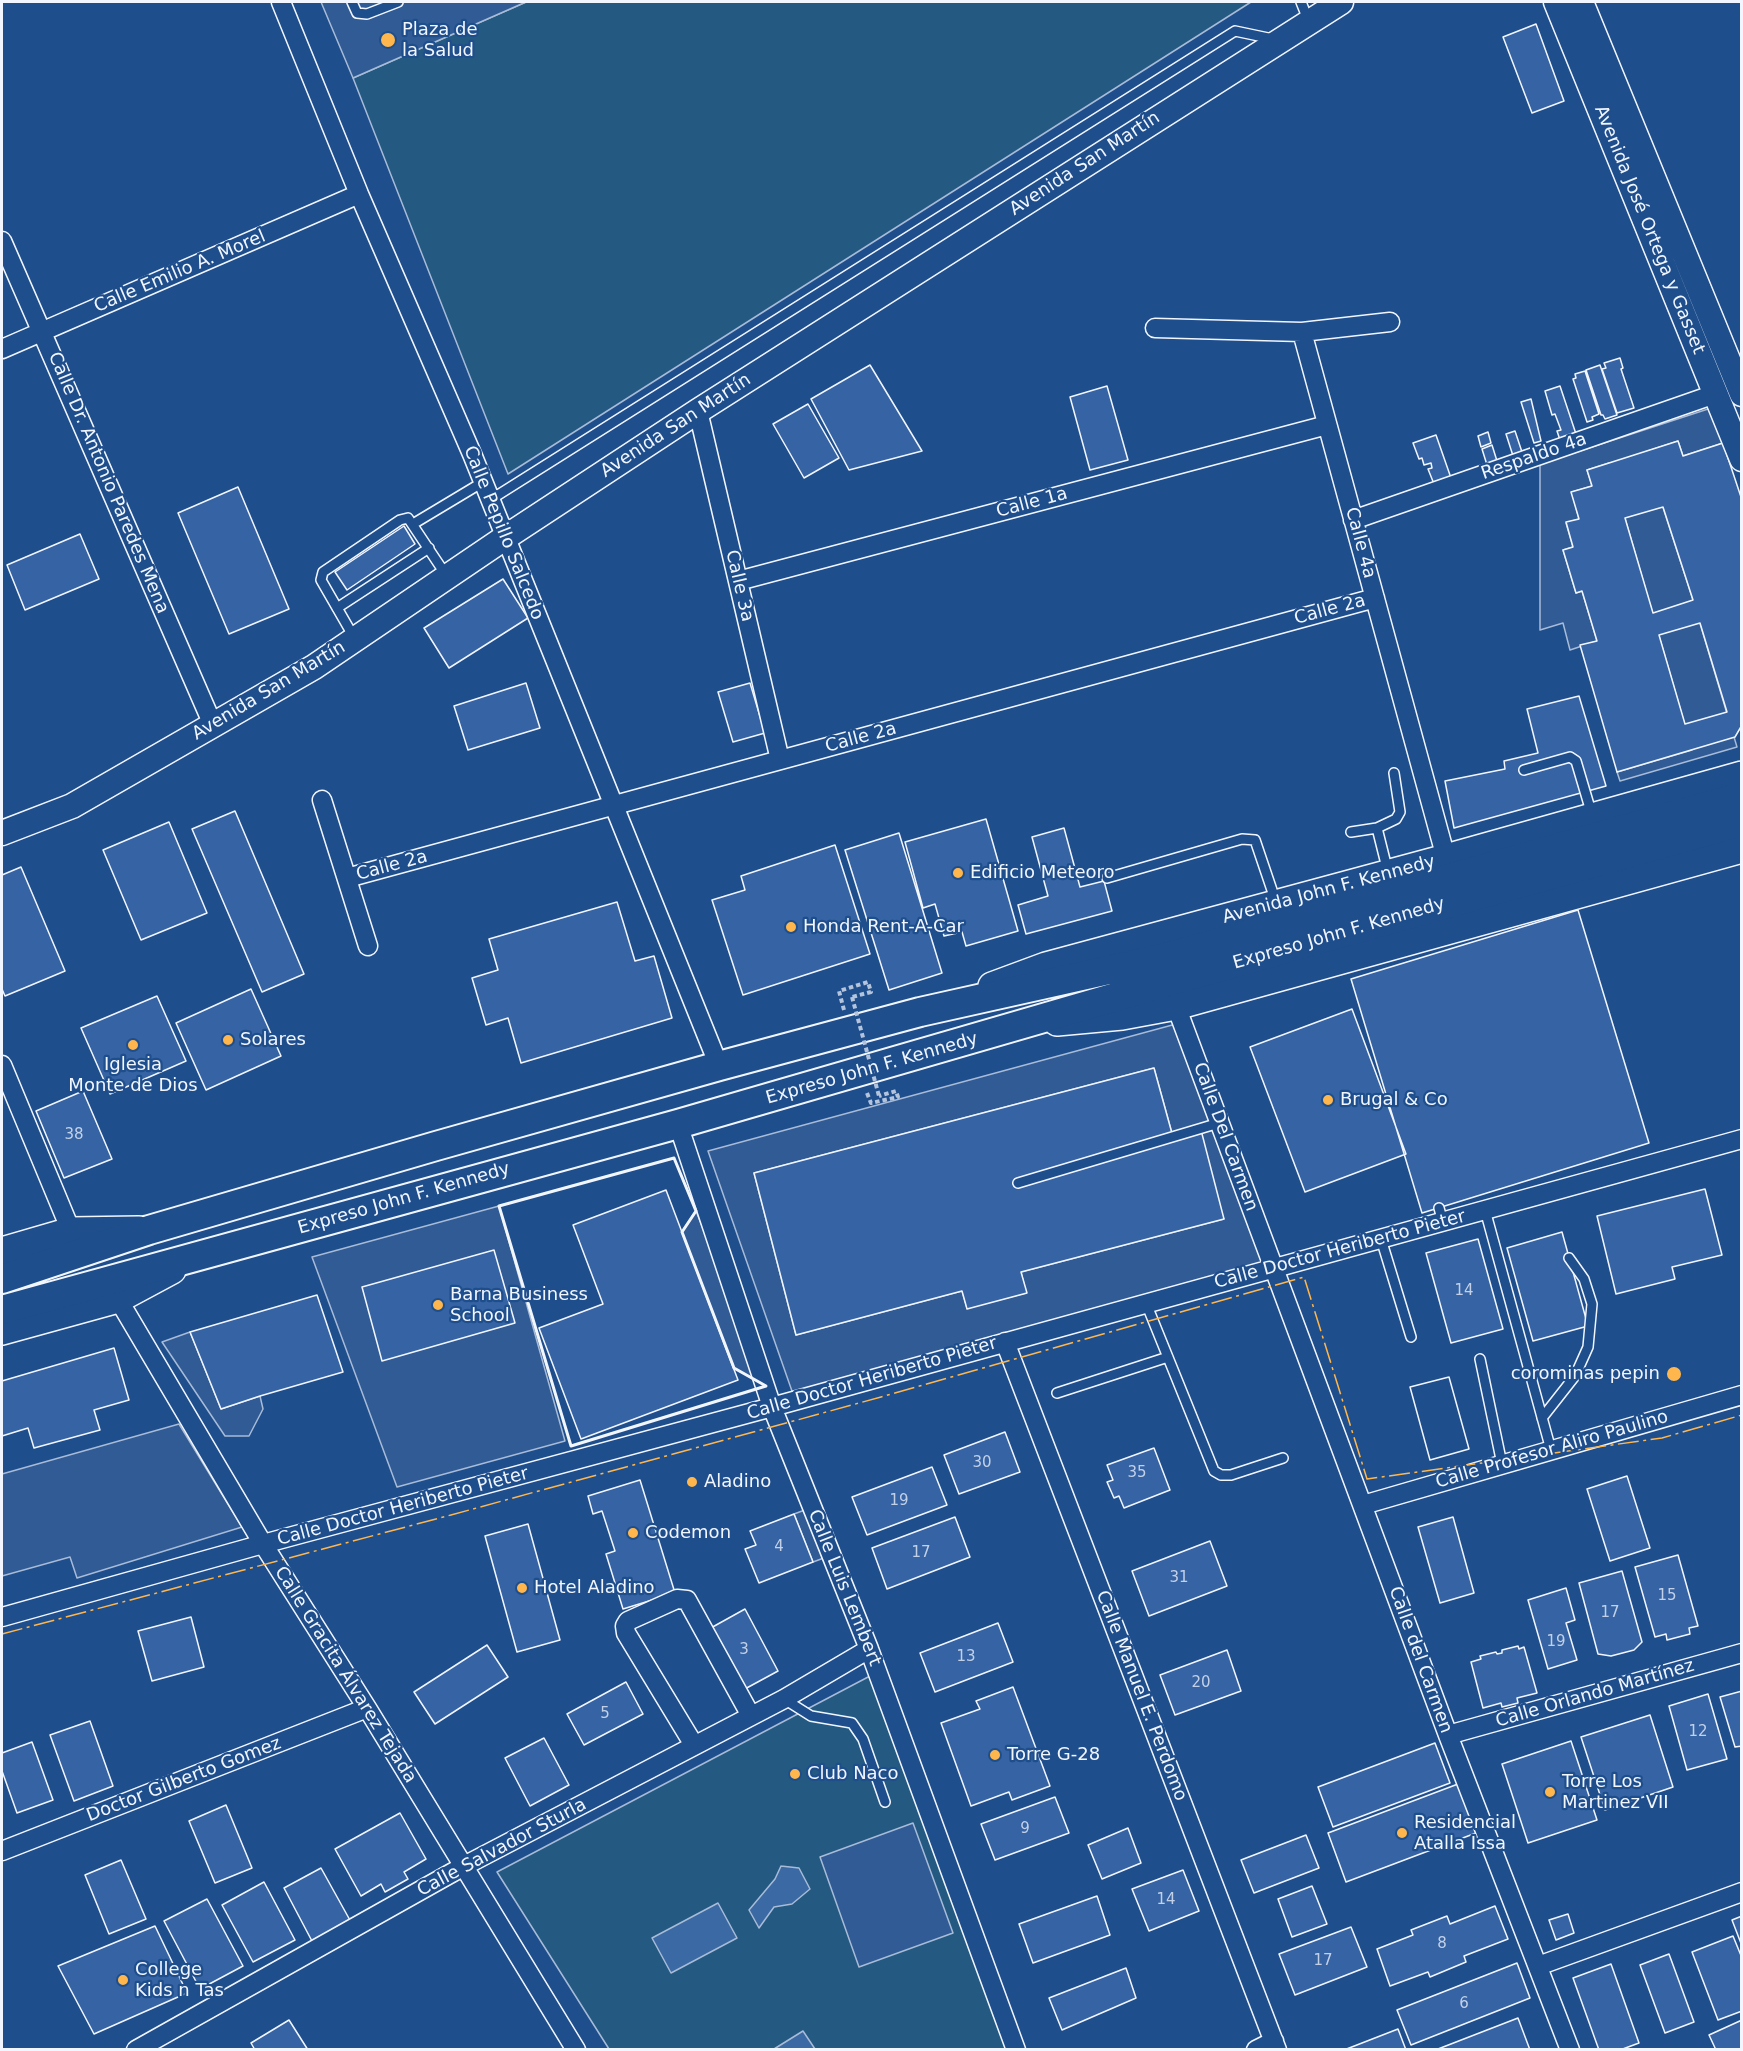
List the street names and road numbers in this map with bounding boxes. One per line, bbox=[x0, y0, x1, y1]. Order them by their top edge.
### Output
street label: Avenida José Ortega y Gasset bbox=[1589, 103, 1709, 357]
street label: Avenida San Martín bbox=[1006, 107, 1164, 221]
street label: Calle Emilio A. Morel bbox=[91, 226, 269, 318]
street label: Calle Dr. Antonio Paredes Mena bbox=[43, 349, 173, 617]
street label: Avenida San Martín bbox=[597, 369, 755, 483]
street label: Respaldo 4a bbox=[1478, 429, 1590, 485]
street label: Calle Pepillo Salcedo bbox=[458, 443, 548, 623]
street label: Calle 1a bbox=[994, 483, 1070, 523]
street label: Calle 4a bbox=[1340, 505, 1380, 581]
street label: Calle 3a bbox=[720, 548, 758, 624]
street label: Calle 2a bbox=[1292, 590, 1368, 630]
street label: Avenida San Martín bbox=[189, 637, 349, 745]
street label: Calle 2a bbox=[823, 718, 899, 758]
street label: Calle 2a bbox=[354, 846, 430, 886]
street label: Avenida John F. Kennedy bbox=[1220, 851, 1438, 929]
street label: Expreso John F. Kennedy bbox=[1231, 893, 1447, 975]
street label: Expreso John F. Kennedy bbox=[764, 1028, 980, 1110]
street label: Calle Del Carmen bbox=[1188, 1060, 1262, 1214]
street label: Expreso John F. Kennedy bbox=[296, 1158, 512, 1240]
street label: Calle Doctor Heriberto Pieter bbox=[1212, 1206, 1468, 1294]
street label: Calle Doctor Heriberto Pieter bbox=[744, 1333, 1000, 1425]
street label: Calle Profesor Aliro Paulino bbox=[1433, 1406, 1671, 1494]
street label: Calle Doctor Heriberto Pieter bbox=[275, 1463, 531, 1551]
street label: Calle Luis Lembert bbox=[803, 1507, 885, 1669]
street label: Calle Gracita Álvarez Tejada bbox=[269, 1563, 421, 1787]
street label: Calle del Carmen bbox=[1383, 1584, 1457, 1736]
street label: Calle Manuel E. Perdomo bbox=[1091, 1588, 1191, 1804]
street label: Calle Orlando Martínez bbox=[1493, 1655, 1697, 1733]
street label: Doctor Gilberto Gomez bbox=[84, 1733, 284, 1827]
street label: Calle Salvador Sturla bbox=[414, 1794, 590, 1902]

